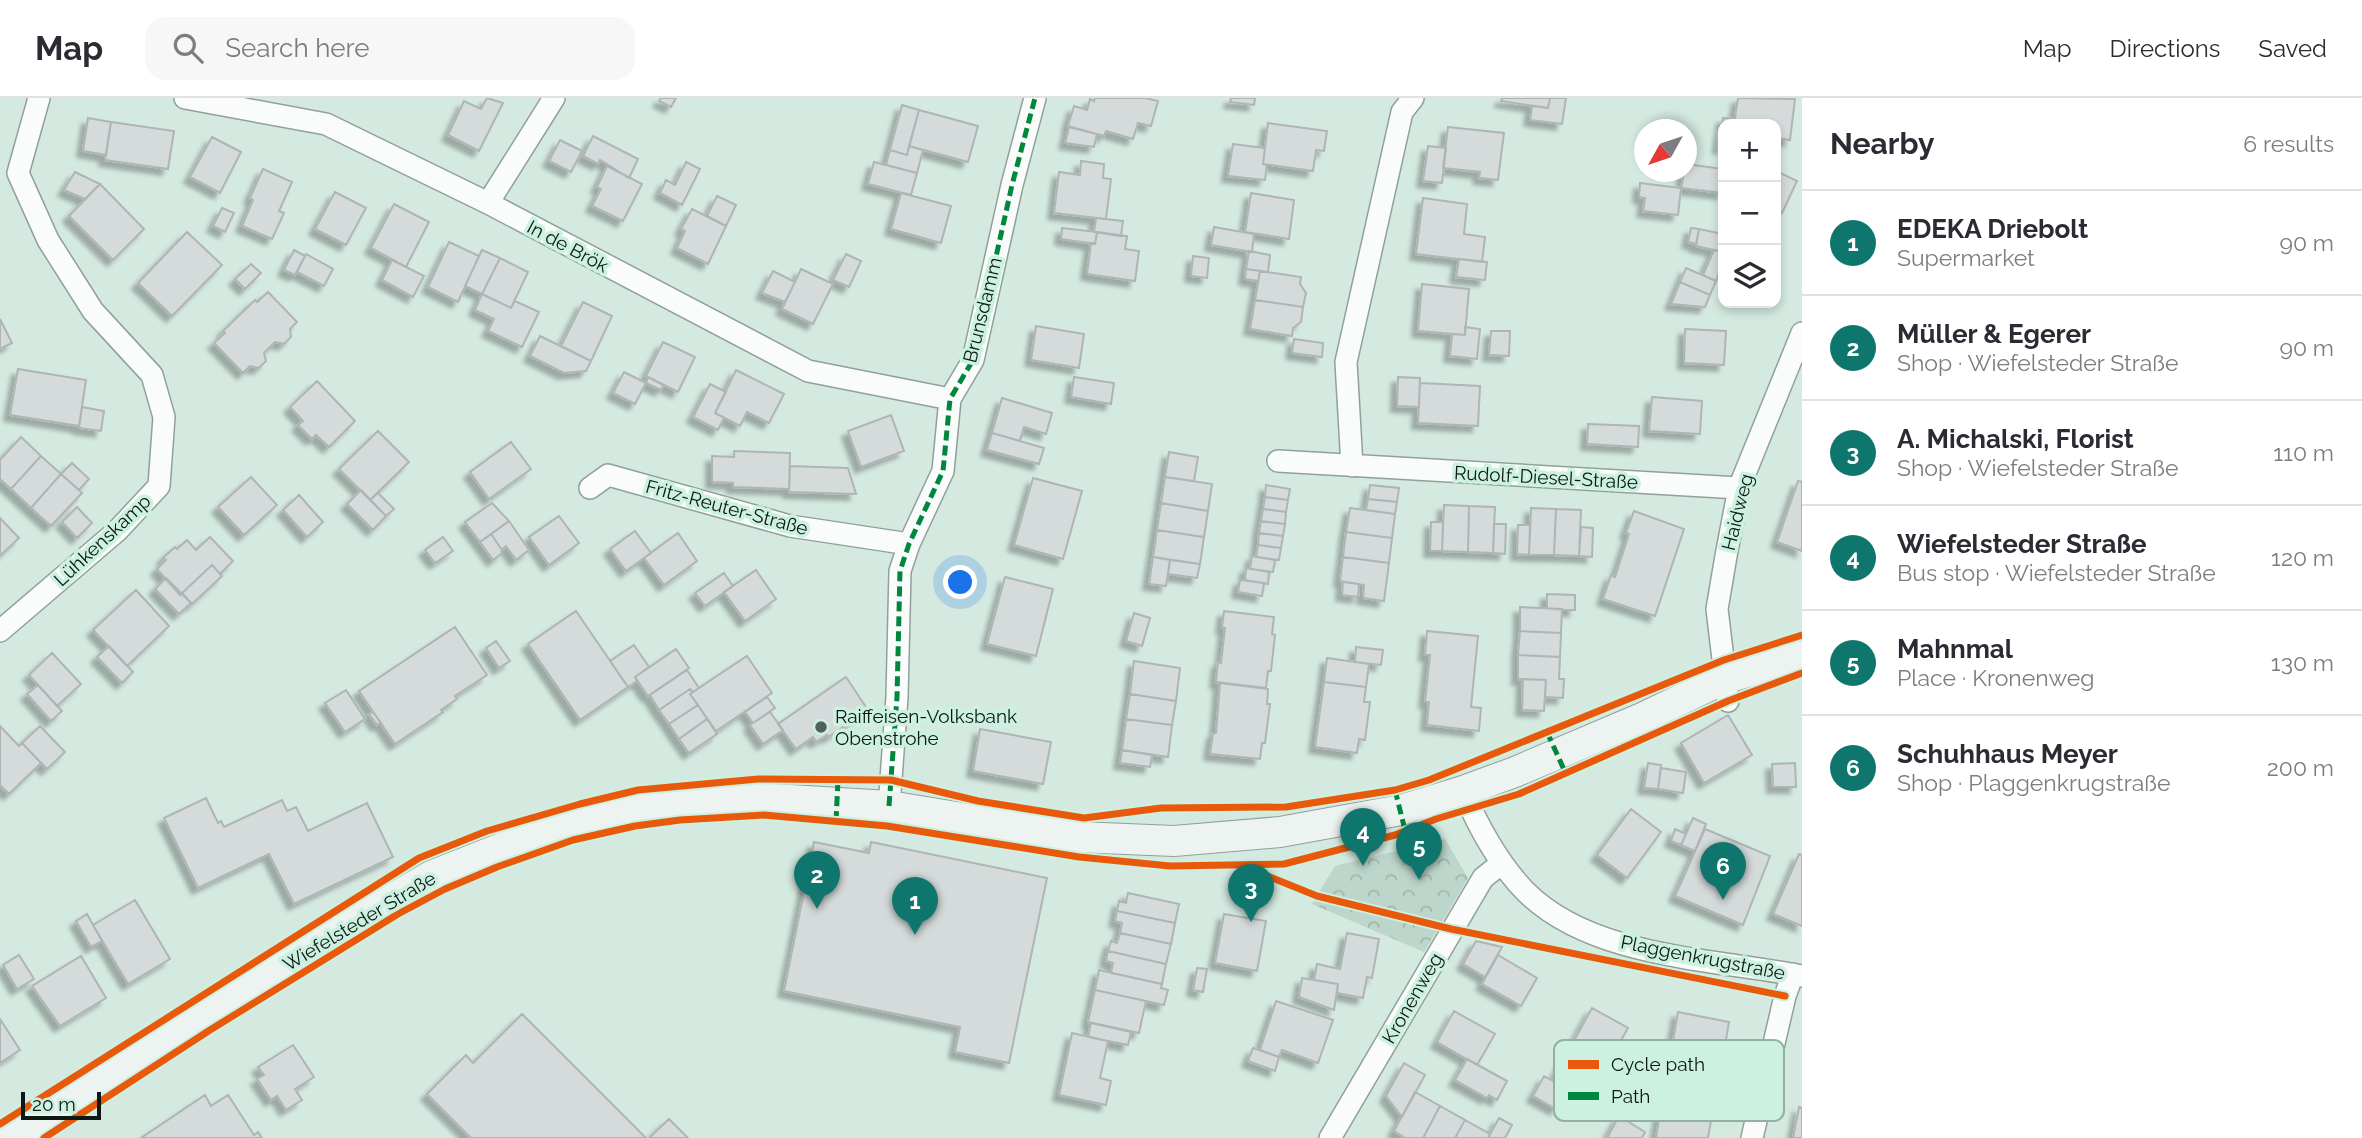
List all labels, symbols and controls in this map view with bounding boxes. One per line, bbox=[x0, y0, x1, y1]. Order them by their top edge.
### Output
search box bbox=[145, 17, 635, 80]
text: Map bbox=[35, 29, 103, 68]
icon: search bbox=[169, 29, 207, 67]
text: Search here bbox=[225, 33, 370, 63]
text: Map bbox=[2023, 34, 2072, 63]
text: Directions bbox=[2110, 34, 2220, 63]
text: Saved bbox=[2258, 34, 2327, 63]
north arrow bbox=[1634, 119, 1697, 182]
map controls bbox=[1718, 119, 1781, 308]
button: + bbox=[1718, 119, 1781, 182]
text: Nearby bbox=[1830, 126, 1934, 161]
text: 6 results bbox=[2243, 130, 2334, 157]
button: − bbox=[1718, 182, 1781, 245]
text: EDEKA Driebolt bbox=[1897, 214, 2088, 244]
street label: In de Brök bbox=[524, 215, 612, 277]
text: 1 bbox=[1847, 229, 1859, 256]
text: 90 m bbox=[2279, 229, 2334, 256]
text: Supermarket bbox=[1897, 244, 2035, 271]
button: layers bbox=[1718, 245, 1781, 308]
street label: Brunsdamm bbox=[958, 255, 1006, 365]
text: Müller & Egerer bbox=[1897, 319, 2091, 349]
text: 2 bbox=[1847, 334, 1859, 361]
text: 90 m bbox=[2279, 334, 2334, 361]
text: Shop · Wiefelsteder Straße bbox=[1897, 349, 2178, 376]
text: A. Michalski, Florist bbox=[1897, 424, 2134, 454]
text: 3 bbox=[1847, 439, 1859, 466]
text: 110 m bbox=[2273, 439, 2334, 466]
text: Shop · Wiefelsteder Straße bbox=[1897, 454, 2178, 481]
street label: Rudolf-Diesel-Straße bbox=[1454, 461, 1638, 493]
street label: Haidweg bbox=[1717, 471, 1757, 553]
street label: Fritz-Reuter-Straße bbox=[644, 475, 810, 539]
street label: Lühkenskamp bbox=[49, 490, 155, 590]
text: Wiefelsteder Straße bbox=[1897, 529, 2147, 559]
text: 4 bbox=[1846, 544, 1860, 571]
text: 120 m bbox=[2271, 544, 2334, 571]
text: Bus stop · Wiefelsteder Straße bbox=[1897, 559, 2216, 586]
your location bbox=[943, 565, 977, 599]
text: Mahnmal bbox=[1897, 634, 2013, 664]
text: 5 bbox=[1847, 649, 1859, 676]
text: 130 m bbox=[2271, 649, 2334, 676]
text: Place · Kronenweg bbox=[1897, 664, 2094, 691]
place label: Raiffeisen-Volksbank Obenstrohe bbox=[835, 705, 1017, 749]
marker: Raiffeisen-Volksbank Obenstrohe bbox=[813, 719, 829, 735]
text: Schuhhaus Meyer bbox=[1897, 739, 2118, 769]
text: 6 bbox=[1846, 754, 1860, 781]
text: 200 m bbox=[2267, 754, 2334, 781]
text: Shop · Plaggenkrugstraße bbox=[1897, 769, 2170, 796]
pin: 4 bbox=[1340, 808, 1386, 866]
pin: 5 bbox=[1396, 822, 1442, 880]
pin: 6 bbox=[1700, 842, 1746, 900]
pin: 2 bbox=[794, 851, 840, 909]
pin: 3 bbox=[1228, 864, 1274, 922]
street label: Wiefelsteder Straße bbox=[279, 867, 439, 975]
pin: 1 bbox=[892, 877, 938, 935]
street label: Plaggenkrugstraße bbox=[1619, 930, 1787, 984]
street label: Kronenweg bbox=[1377, 949, 1447, 1047]
legend bbox=[1554, 1040, 1784, 1121]
text: Cycle path bbox=[1611, 1053, 1705, 1075]
text: Path bbox=[1611, 1085, 1650, 1107]
scale bar bbox=[21, 1089, 102, 1121]
text: 20 m bbox=[32, 1093, 76, 1115]

